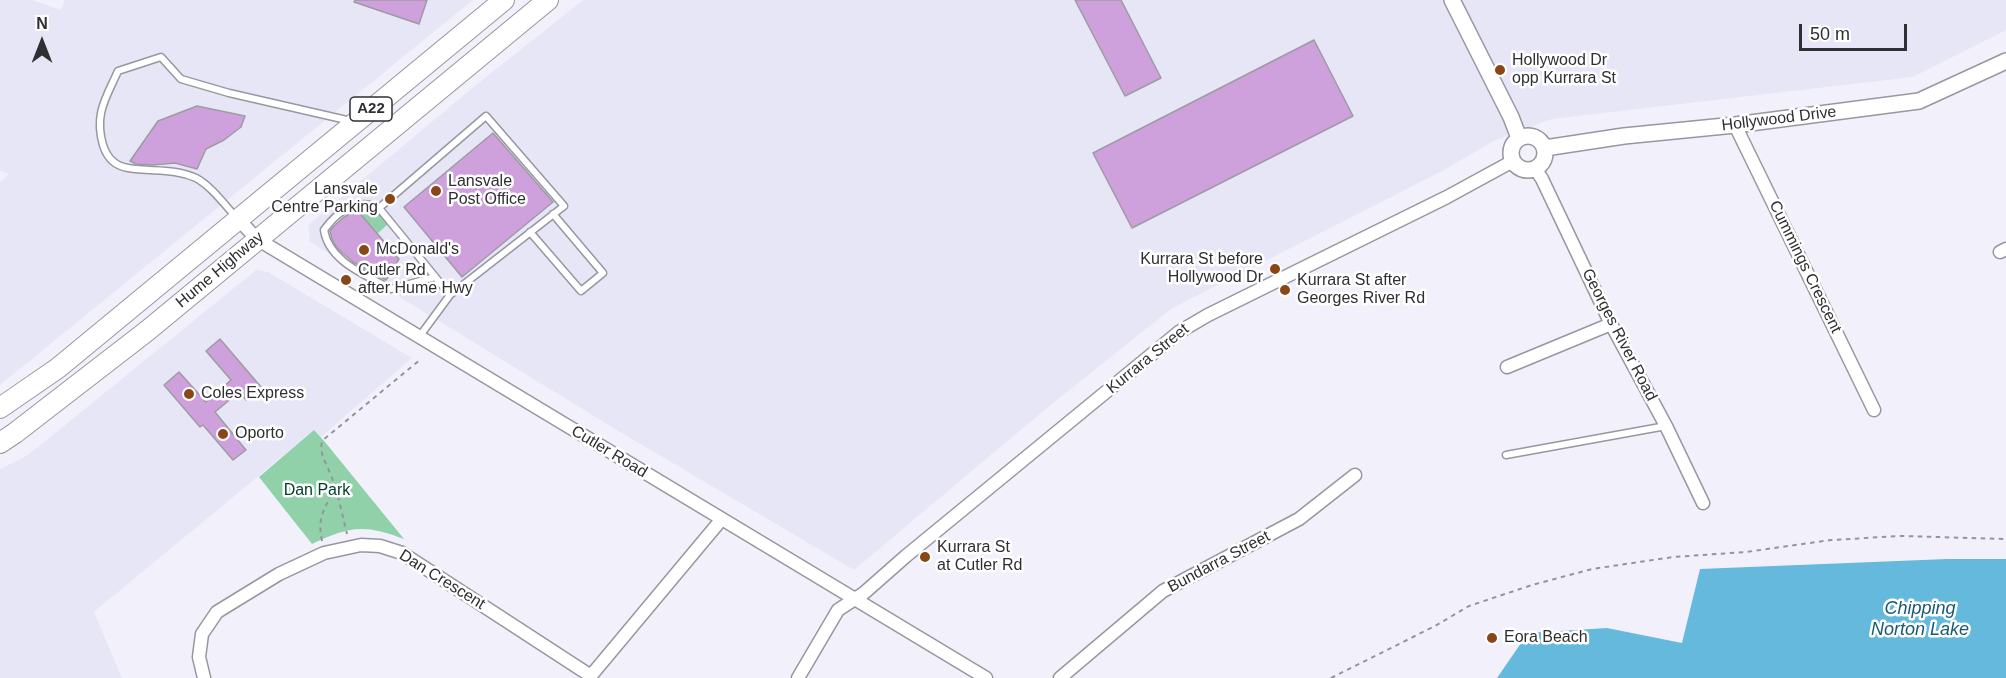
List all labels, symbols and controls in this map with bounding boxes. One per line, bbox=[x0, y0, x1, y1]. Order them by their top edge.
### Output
north arrow bbox=[12, 12, 72, 72]
scale bar bbox=[1802, 12, 1910, 50]
text: N bbox=[36, 15, 48, 32]
text: 50 m bbox=[1810, 24, 1850, 44]
place label: Hollywood Dr opp Kurrara St bbox=[1512, 51, 1616, 89]
marker: Hollywood Dr opp Kurrara St bbox=[1493, 63, 1507, 77]
road number: A22 bbox=[350, 97, 392, 121]
street label: Hollywood Drive bbox=[1720, 102, 1838, 136]
place label: Lansvale Post Office bbox=[448, 172, 526, 210]
place label: Lansvale Centre Parking bbox=[271, 180, 378, 218]
marker: Lansvale Post Office bbox=[429, 184, 443, 198]
marker: Lansvale Centre Parking bbox=[383, 192, 397, 206]
street label: Cummings Crescent bbox=[1765, 198, 1845, 336]
street label: Hume Highway bbox=[172, 228, 268, 312]
place label: McDonald's bbox=[376, 240, 459, 260]
marker: McDonald's bbox=[357, 243, 371, 257]
place label: Kurrara St before Hollywood Dr bbox=[1140, 250, 1263, 288]
place label: Cutler Rd after Hume Hwy bbox=[358, 261, 473, 299]
marker: Kurrara St before Hollywood Dr bbox=[1268, 262, 1282, 276]
street label: Georges River Road bbox=[1577, 266, 1661, 404]
place label: Kurrara St after Georges River Rd bbox=[1297, 271, 1425, 309]
marker: Cutler Rd after Hume Hwy bbox=[339, 273, 353, 287]
marker: Kurrara St after Georges River Rd bbox=[1278, 283, 1292, 297]
street label: Kurrara Street bbox=[1103, 320, 1193, 398]
place label: Coles Express bbox=[201, 384, 304, 404]
marker: Coles Express bbox=[182, 387, 196, 401]
street label: Cutler Road bbox=[567, 422, 651, 482]
place label: Oporto bbox=[235, 424, 284, 444]
marker: Oporto bbox=[216, 427, 230, 441]
park label: Dan Park bbox=[284, 481, 350, 501]
street label: Bundarra Street bbox=[1165, 527, 1273, 597]
place label: Kurrara St at Cutler Rd bbox=[937, 538, 1022, 576]
street label: Dan Crescent bbox=[395, 546, 489, 614]
marker: Kurrara St at Cutler Rd bbox=[918, 550, 932, 564]
water label: Chipping Norton Lake bbox=[1871, 598, 1969, 640]
place label: Eora Beach bbox=[1504, 628, 1588, 648]
marker: Eora Beach bbox=[1485, 631, 1499, 645]

